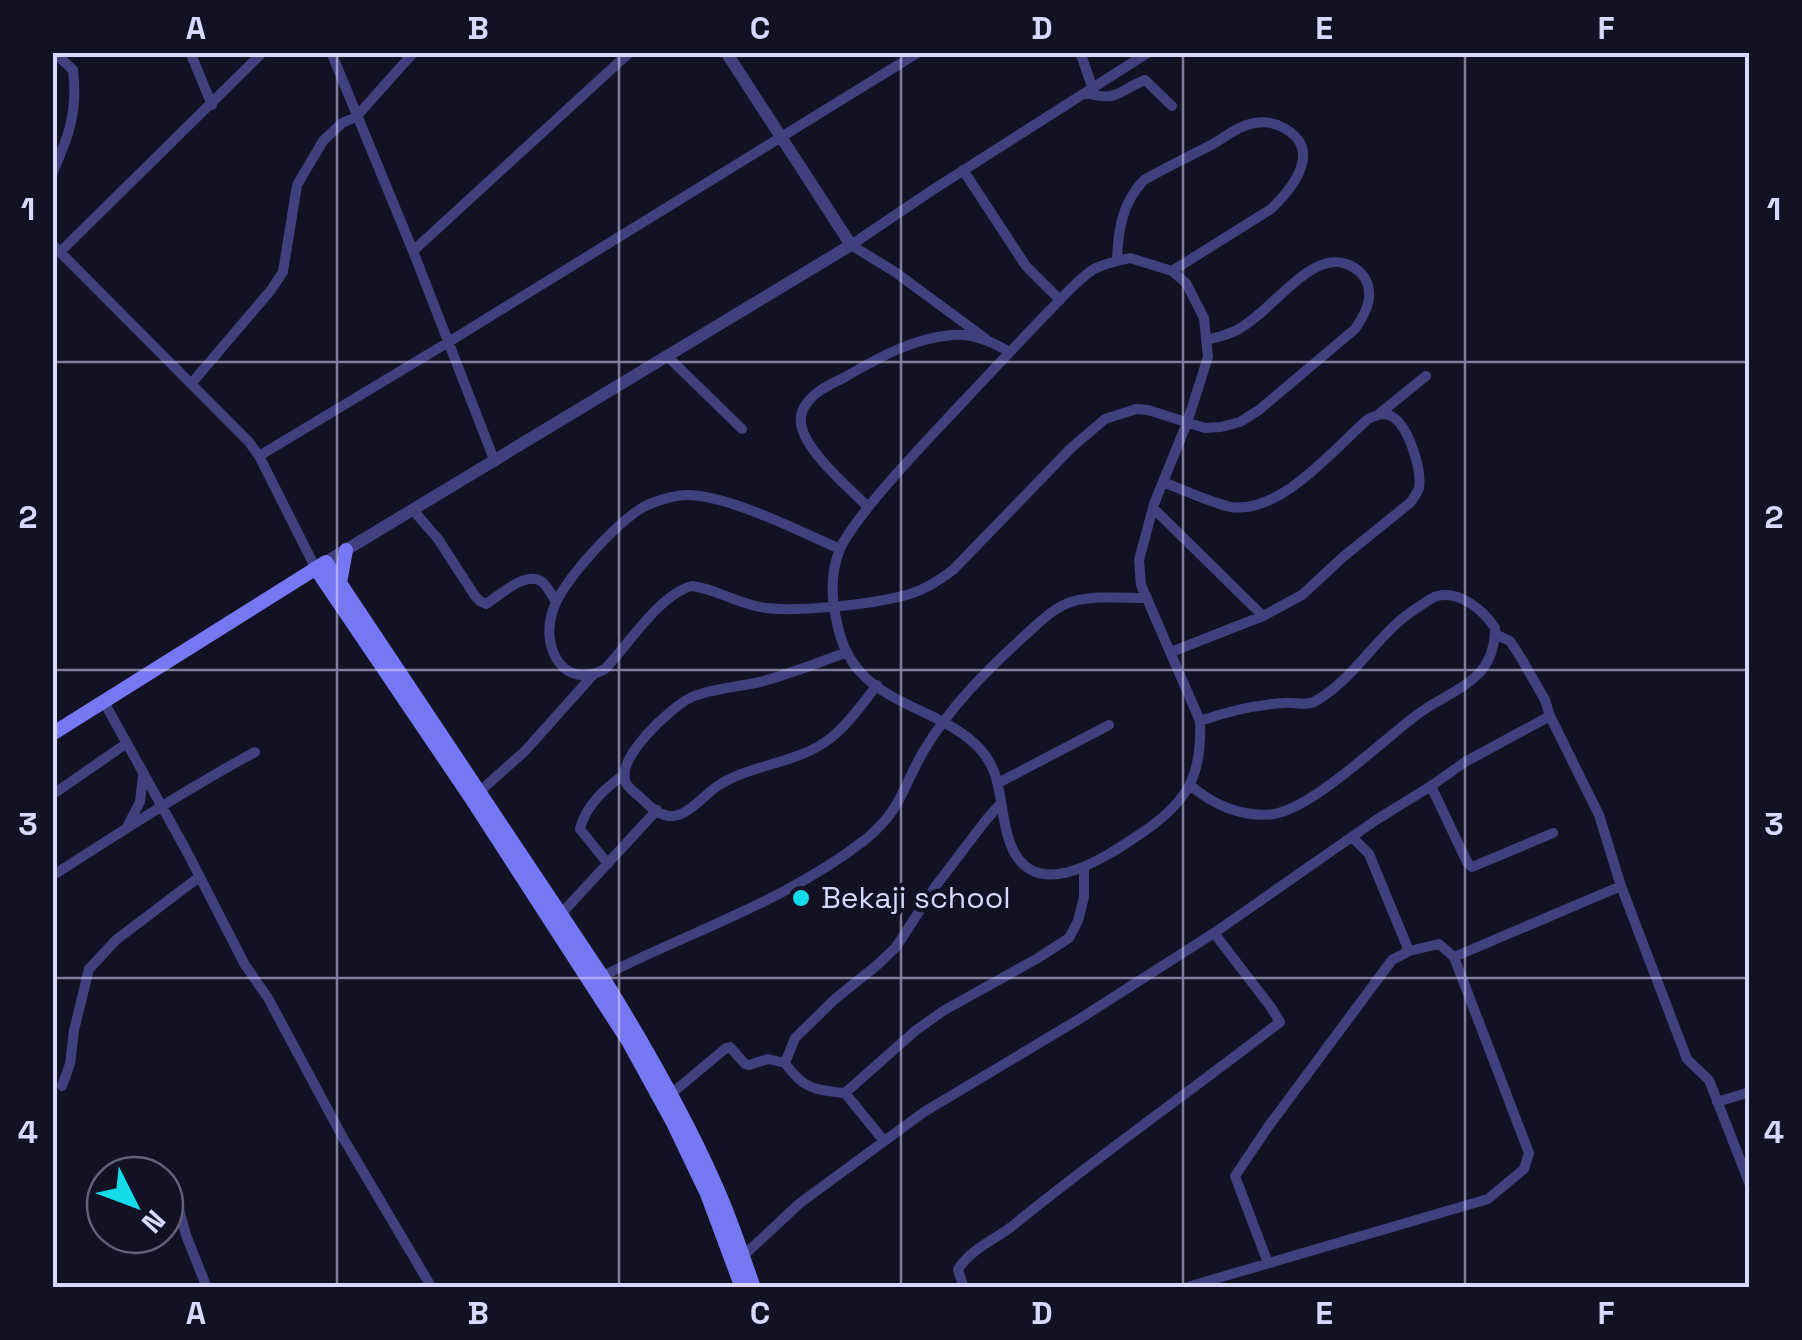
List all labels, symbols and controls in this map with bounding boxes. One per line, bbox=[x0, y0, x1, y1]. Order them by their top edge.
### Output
text: A bbox=[186, 8, 206, 48]
text: B bbox=[467, 8, 489, 48]
text: C bbox=[750, 8, 770, 48]
text: D bbox=[1031, 8, 1053, 48]
text: E bbox=[1315, 8, 1333, 48]
text: F bbox=[1597, 8, 1615, 48]
text: 1 bbox=[21, 189, 35, 229]
text: 1 bbox=[1767, 189, 1781, 229]
text: 2 bbox=[18, 497, 38, 537]
text: 2 bbox=[1764, 497, 1784, 537]
text: 3 bbox=[18, 804, 38, 844]
text: 3 bbox=[1764, 804, 1784, 844]
place label: Bekaji school bbox=[821, 878, 1011, 917]
marker: Bekaji school bbox=[790, 887, 812, 909]
text: 4 bbox=[18, 1112, 38, 1152]
text: 4 bbox=[1764, 1112, 1784, 1152]
north arrow bbox=[85, 1155, 185, 1255]
text: N bbox=[134, 1203, 173, 1241]
text: A bbox=[186, 1293, 206, 1333]
text: B bbox=[467, 1293, 489, 1333]
text: C bbox=[750, 1293, 770, 1333]
text: D bbox=[1031, 1293, 1053, 1333]
text: E bbox=[1315, 1293, 1333, 1333]
text: F bbox=[1597, 1293, 1615, 1333]

